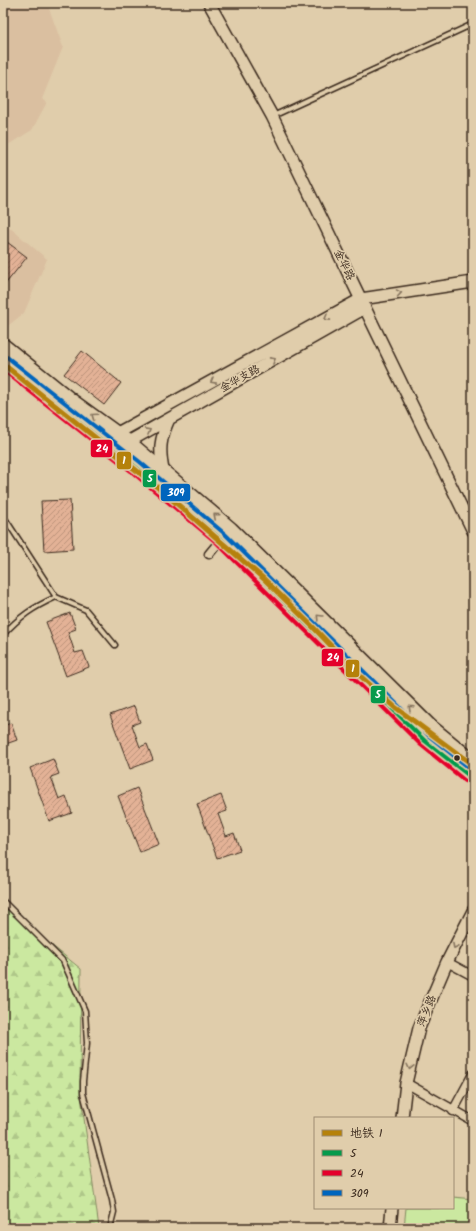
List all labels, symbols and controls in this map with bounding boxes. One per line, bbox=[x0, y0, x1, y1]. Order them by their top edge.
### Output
street label: 金华路 bbox=[329, 246, 359, 284]
one-way arrow bbox=[396, 289, 402, 298]
one-way arrow bbox=[324, 313, 331, 321]
one-way arrow bbox=[269, 357, 276, 364]
street label: 金华支路 bbox=[216, 360, 264, 398]
one-way arrow bbox=[210, 376, 217, 383]
one-way arrow bbox=[92, 414, 99, 421]
one-way arrow bbox=[144, 428, 151, 435]
line badge: 24 bbox=[90, 439, 113, 458]
text: 24 bbox=[96, 440, 108, 458]
line badge: 1 bbox=[116, 451, 132, 470]
text: 1 bbox=[122, 452, 126, 470]
line badge: 5 bbox=[142, 469, 157, 488]
text: 5 bbox=[146, 470, 154, 488]
line badge: 309 bbox=[160, 483, 191, 502]
text: 309 bbox=[166, 484, 185, 502]
one-way arrow bbox=[214, 514, 221, 521]
one-way arrow bbox=[317, 614, 324, 622]
line badge: 24 bbox=[321, 648, 344, 667]
text: 24 bbox=[327, 649, 339, 667]
line badge: 1 bbox=[345, 659, 360, 678]
text: 1 bbox=[351, 660, 355, 678]
line badge: 5 bbox=[370, 685, 386, 704]
text: 5 bbox=[374, 686, 382, 704]
one-way arrow bbox=[408, 706, 416, 713]
unlabelled marker bbox=[452, 753, 462, 763]
one-way arrow bbox=[452, 942, 460, 949]
street label: 萍乡路 bbox=[412, 992, 442, 1030]
one-way arrow bbox=[407, 1064, 415, 1070]
legend bbox=[314, 1117, 454, 1209]
text: 地铁 1 bbox=[350, 1124, 383, 1143]
text: 5 bbox=[350, 1144, 358, 1163]
text: 24 bbox=[350, 1164, 364, 1183]
text: 309 bbox=[350, 1184, 369, 1203]

